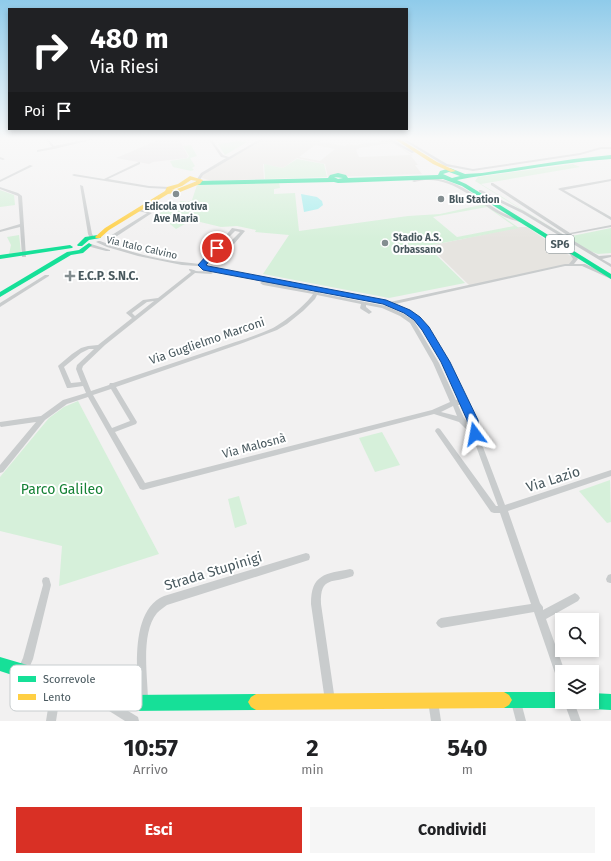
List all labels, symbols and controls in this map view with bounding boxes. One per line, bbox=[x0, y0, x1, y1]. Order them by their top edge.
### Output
text: 480 m bbox=[90, 22, 169, 55]
icon: right bbox=[24, 24, 76, 76]
text: Via Riesi bbox=[90, 56, 159, 78]
icon: arrive bbox=[53, 100, 75, 122]
text: Poi bbox=[24, 102, 45, 120]
marker: Edicola votiva Ave Maria bbox=[171, 189, 181, 199]
marker: Blu Station bbox=[436, 194, 446, 204]
place label: Blu Station bbox=[449, 194, 500, 206]
place label: Edicola votiva Ave Maria bbox=[144, 201, 208, 225]
pin bbox=[200, 231, 234, 265]
place label: Stadio A.S. Orbassano bbox=[393, 232, 442, 256]
street label: Via Italo Calvino bbox=[105, 234, 179, 262]
road number: SP6 bbox=[546, 235, 574, 253]
icon: arrive bbox=[206, 237, 228, 259]
marker: Stadio A.S. Orbassano bbox=[380, 238, 390, 248]
place label: E.C.P. S.N.C. bbox=[78, 269, 138, 283]
marker: E.C.P. S.N.C. bbox=[65, 271, 75, 281]
street label: Via Guglielmo Marconi bbox=[147, 315, 267, 367]
position arrow bbox=[454, 413, 496, 455]
street label: Via Malosnà bbox=[221, 431, 287, 461]
street label: Via Lazio bbox=[524, 463, 582, 496]
park label: Parco Galileo bbox=[21, 481, 103, 498]
street label: Strada Stupinigi bbox=[162, 549, 264, 594]
map controls bbox=[555, 613, 599, 709]
button: search bbox=[555, 613, 599, 657]
legend bbox=[10, 665, 142, 711]
button: layers bbox=[555, 665, 599, 709]
text: Scorrevole bbox=[43, 673, 96, 686]
text: Lento bbox=[43, 691, 71, 704]
text: 10:57 bbox=[123, 734, 178, 762]
text: 2 bbox=[306, 734, 319, 762]
text: 540 bbox=[447, 734, 488, 762]
text: Arrivo bbox=[133, 762, 168, 777]
text: min bbox=[301, 762, 324, 777]
text: m bbox=[462, 762, 473, 777]
button: Esci bbox=[16, 807, 302, 853]
button: Condividi bbox=[310, 807, 595, 853]

